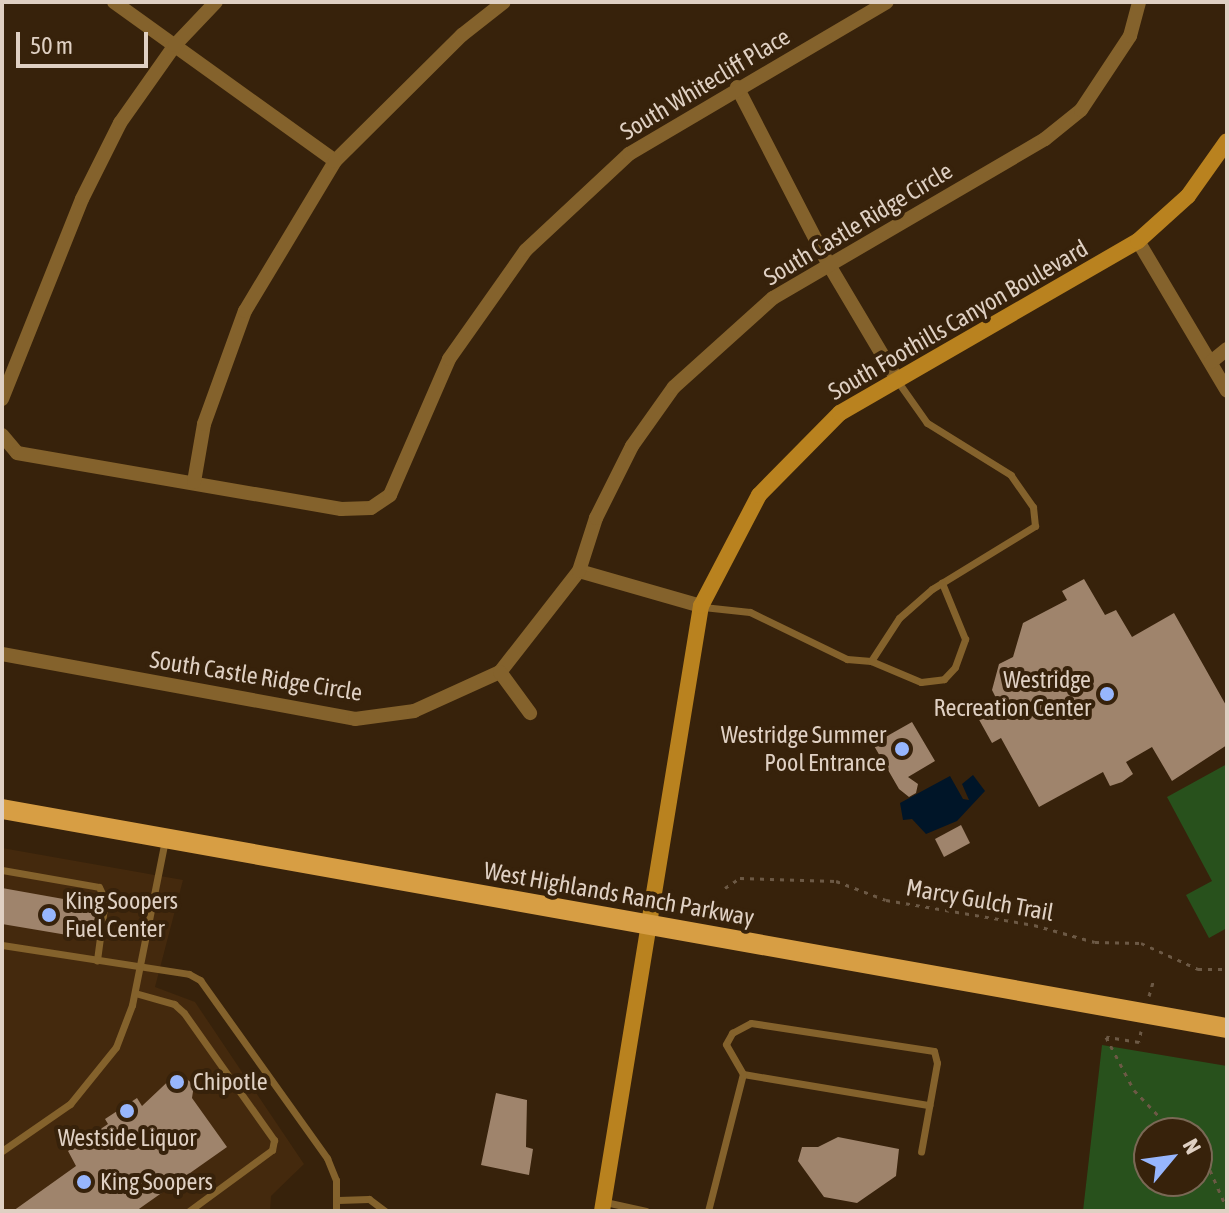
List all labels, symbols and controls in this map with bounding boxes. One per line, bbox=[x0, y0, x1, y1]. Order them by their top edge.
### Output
scale bar bbox=[20, 16, 152, 66]
street label: South Whitecliff Place bbox=[615, 22, 795, 146]
text: 50 m bbox=[30, 32, 73, 59]
street label: South Castle Ridge Circle bbox=[759, 156, 957, 292]
street label: South Foothills Canyon Boulevard bbox=[823, 234, 1093, 406]
street label: South Castle Ridge Circle bbox=[148, 645, 364, 707]
place label: Westridge Recreation Center bbox=[934, 666, 1091, 722]
marker: Westridge Recreation Center bbox=[1098, 685, 1116, 703]
place label: Westridge Summer Pool Entrance bbox=[721, 721, 886, 777]
marker: Westridge Summer Pool Entrance bbox=[893, 740, 911, 758]
street label: West Highlands Ranch Parkway bbox=[482, 856, 756, 932]
street label: Marcy Gulch Trail bbox=[904, 873, 1056, 927]
place label: King Soopers Fuel Center bbox=[65, 887, 178, 943]
marker: King Soopers Fuel Center bbox=[40, 906, 58, 924]
place label: Chipotle bbox=[193, 1068, 268, 1096]
marker: Chipotle bbox=[168, 1073, 186, 1091]
marker: Westside Liquor bbox=[118, 1102, 136, 1120]
north arrow bbox=[1133, 1117, 1213, 1197]
place label: Westside Liquor bbox=[58, 1124, 196, 1152]
text: N bbox=[1178, 1134, 1207, 1158]
place label: King Soopers bbox=[100, 1168, 213, 1196]
marker: King Soopers bbox=[75, 1173, 93, 1191]

